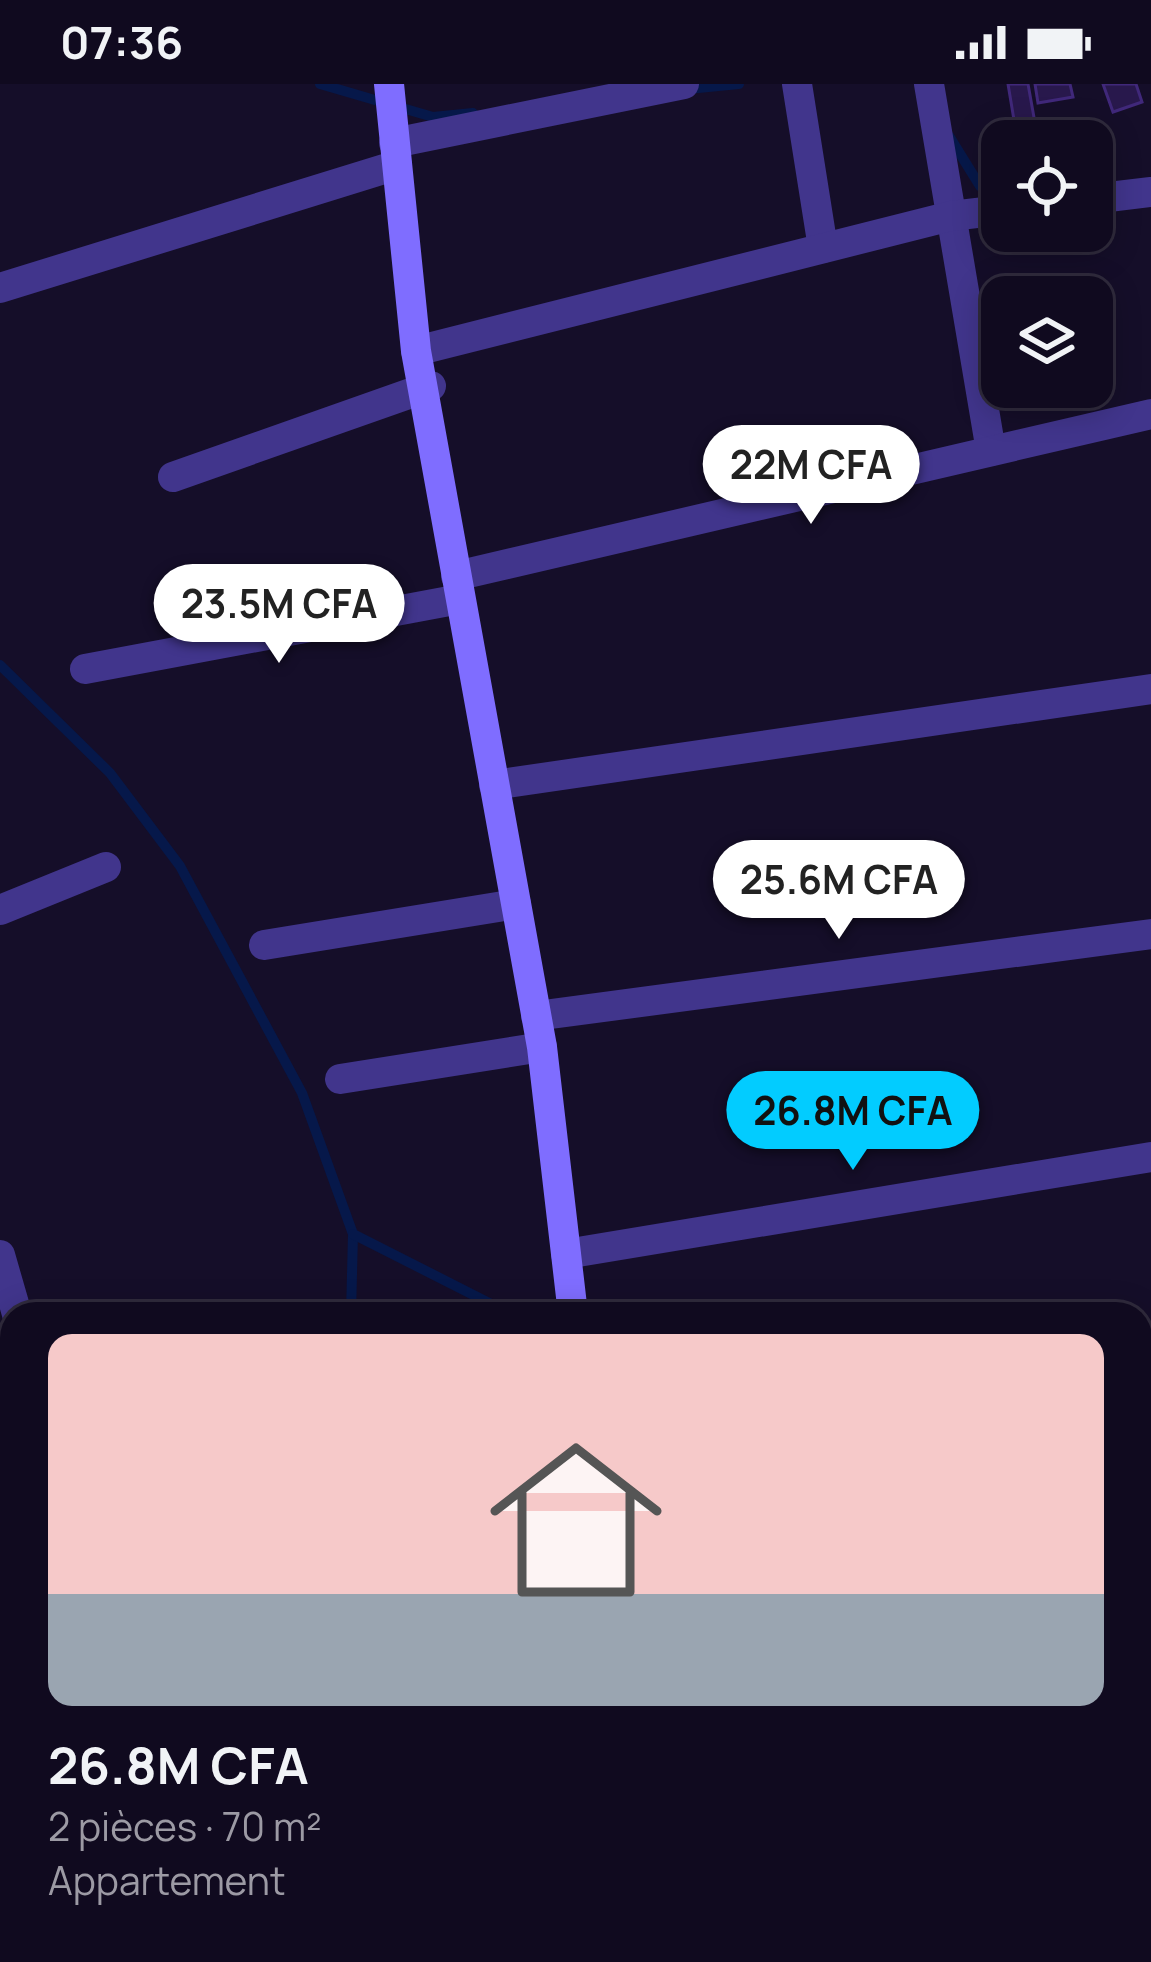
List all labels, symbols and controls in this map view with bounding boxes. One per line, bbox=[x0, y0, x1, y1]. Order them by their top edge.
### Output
text: 07:36 bbox=[60, 11, 183, 73]
map controls bbox=[981, 120, 1113, 408]
button: locate bbox=[981, 120, 1113, 252]
button: layers bbox=[981, 276, 1113, 408]
pin: 22M CFA bbox=[700, 425, 922, 527]
text: 22M CFA bbox=[730, 437, 892, 491]
pin: 23.5M CFA bbox=[142, 564, 416, 666]
text: 23.5M CFA bbox=[181, 576, 377, 630]
pin: 25.6M CFA bbox=[702, 840, 976, 942]
text: 25.6M CFA bbox=[740, 852, 938, 906]
pin: 26.8M CFA bbox=[716, 1071, 990, 1173]
text: 26.8M CFA bbox=[753, 1083, 953, 1137]
icon: home bbox=[468, 1412, 684, 1628]
text: 26.8M CFA bbox=[48, 1730, 309, 1799]
text: 2 pièces · 70 m² bbox=[48, 1799, 322, 1853]
text: Appartement bbox=[48, 1853, 286, 1907]

